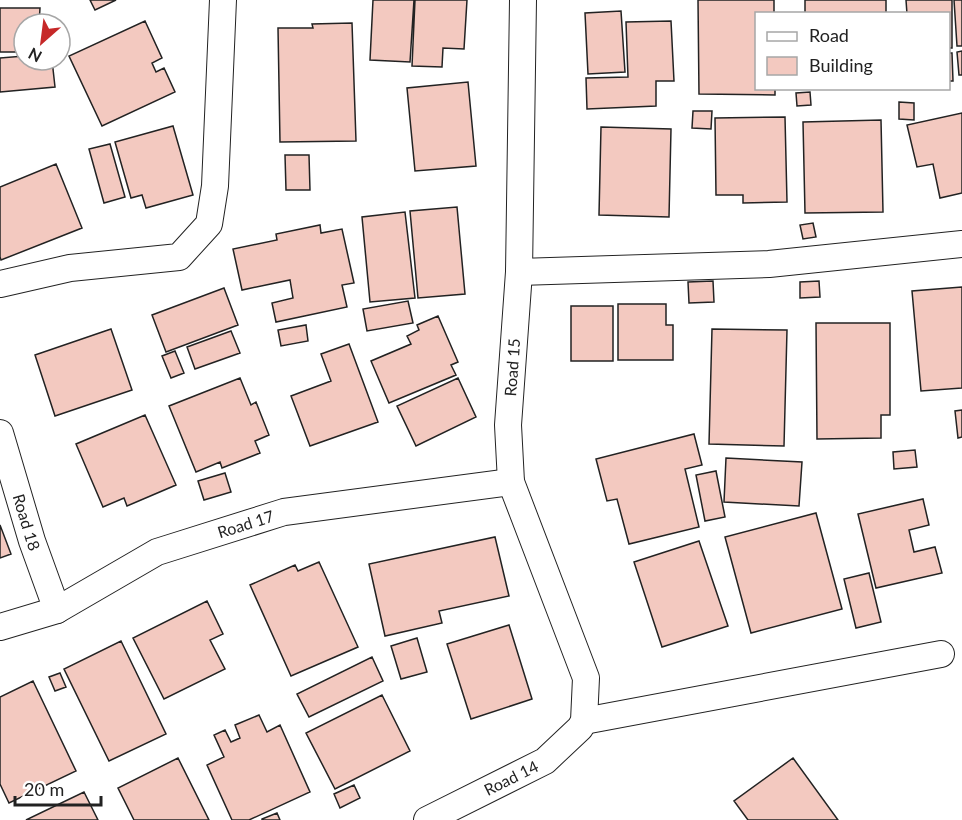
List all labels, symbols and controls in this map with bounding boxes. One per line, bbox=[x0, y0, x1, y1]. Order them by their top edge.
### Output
north arrow bbox=[12, 12, 72, 72]
legend bbox=[755, 12, 950, 90]
text: Road bbox=[809, 24, 849, 46]
text: N bbox=[25, 44, 45, 67]
text: Building bbox=[809, 54, 873, 76]
street label: Road 15 bbox=[500, 337, 523, 397]
street label: Road 18 bbox=[10, 491, 45, 553]
street label: Road 17 bbox=[215, 506, 276, 541]
street label: Road 14 bbox=[481, 756, 541, 799]
scale bar bbox=[15, 769, 100, 807]
text: 20 m bbox=[24, 778, 64, 800]

